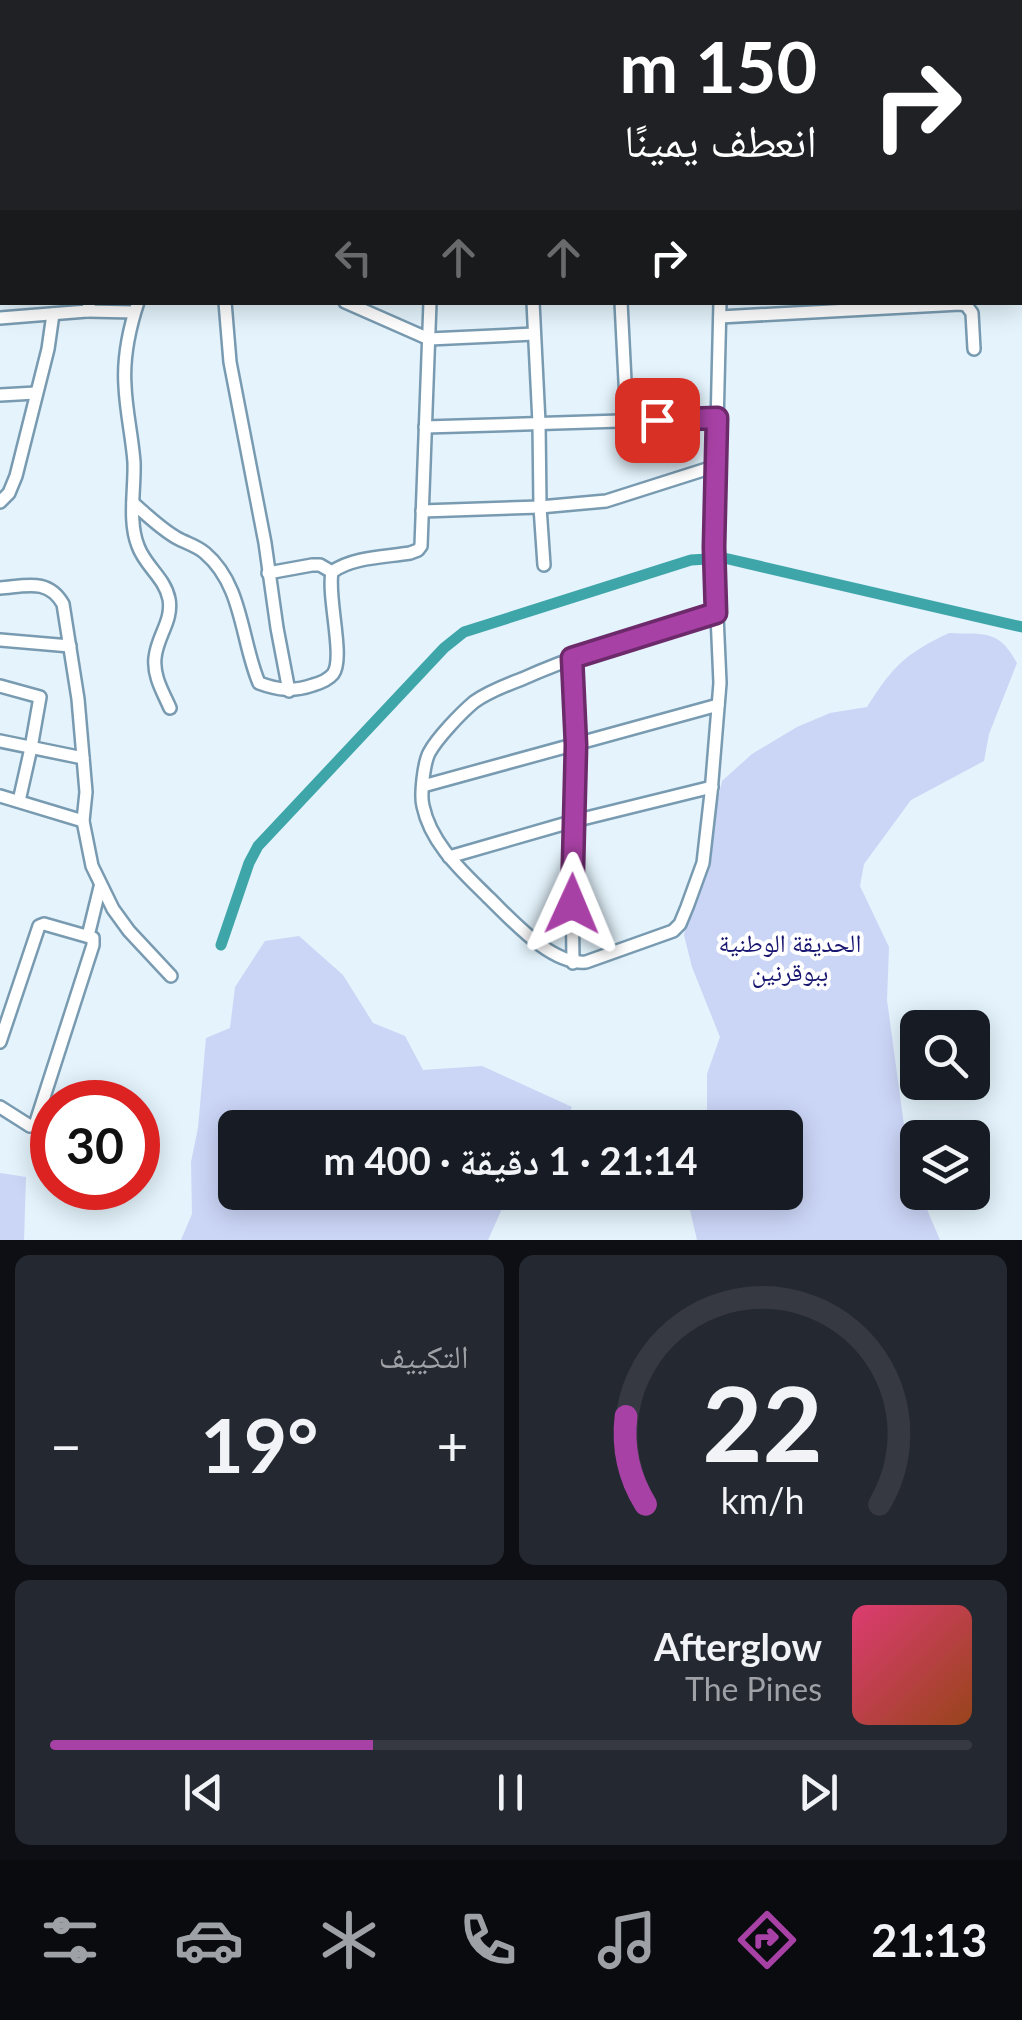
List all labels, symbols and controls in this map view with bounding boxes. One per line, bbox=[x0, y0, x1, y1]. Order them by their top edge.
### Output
text: 150 m bbox=[620, 24, 817, 108]
icon: right bbox=[852, 40, 982, 170]
text: انعطف يمينًا bbox=[624, 113, 817, 167]
icon: left bbox=[326, 230, 381, 285]
icon: ahead bbox=[431, 230, 486, 285]
icon: ahead bbox=[536, 230, 591, 285]
icon: right bbox=[641, 230, 696, 285]
pin bbox=[615, 378, 700, 463]
icon: arrive bbox=[630, 393, 685, 448]
position arrow bbox=[520, 852, 624, 956]
park label: الحديقة الوطنية ببوقرنين bbox=[719, 927, 861, 988]
map controls bbox=[900, 1010, 990, 1210]
button: search bbox=[900, 1010, 990, 1100]
speed limit sign: 30 bbox=[30, 1080, 160, 1210]
button: layers bbox=[900, 1120, 990, 1210]
text: 21:14 · 1 دقيقة · 400 m bbox=[323, 1137, 698, 1183]
text: التكييف bbox=[379, 1336, 469, 1375]
text: 22 bbox=[702, 1359, 823, 1484]
text: 19° bbox=[200, 1399, 318, 1489]
text: − bbox=[50, 1412, 82, 1478]
text: + bbox=[437, 1412, 468, 1478]
text: km/h bbox=[721, 1479, 805, 1522]
text: Afterglow bbox=[654, 1623, 822, 1669]
text: The Pines bbox=[685, 1669, 822, 1708]
icon: previous bbox=[176, 1765, 231, 1820]
icon: pause bbox=[483, 1765, 538, 1820]
icon: next bbox=[791, 1765, 846, 1820]
icon: filters bbox=[35, 1905, 105, 1975]
icon: car bbox=[174, 1905, 244, 1975]
icon: climate bbox=[314, 1905, 384, 1975]
icon: phone bbox=[453, 1905, 523, 1975]
icon: music bbox=[592, 1905, 662, 1975]
icon: directions bbox=[732, 1905, 802, 1975]
text: 21:13 bbox=[871, 1913, 987, 1967]

